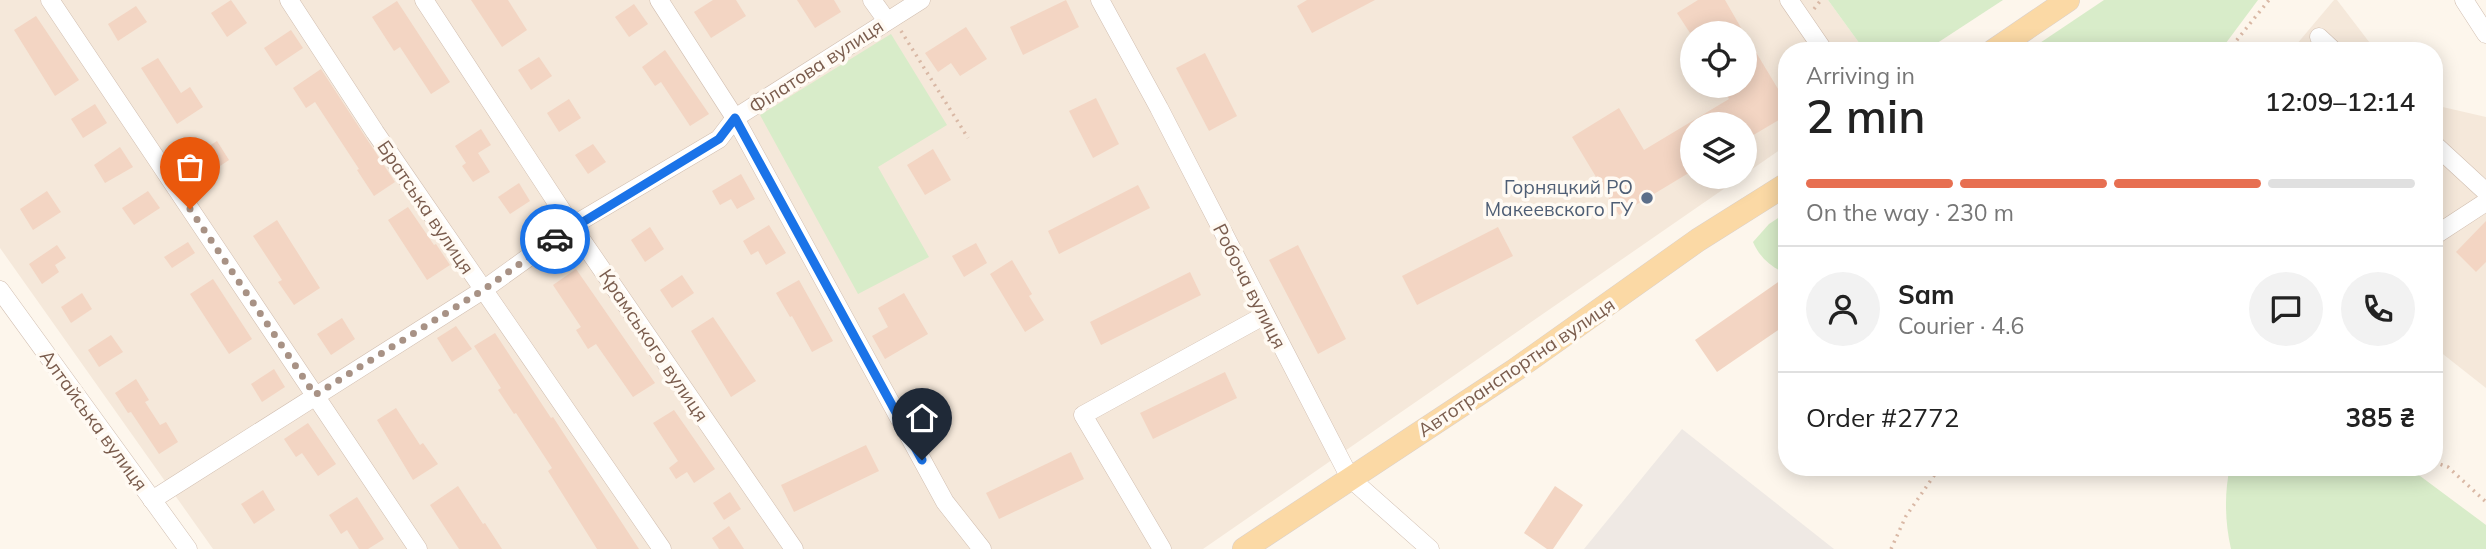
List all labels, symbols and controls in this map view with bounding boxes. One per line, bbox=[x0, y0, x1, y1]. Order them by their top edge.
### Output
street label: Філатова вулиця bbox=[744, 14, 888, 118]
map controls bbox=[1680, 21, 1757, 189]
button: locate bbox=[1680, 21, 1757, 98]
text: Arriving in bbox=[1806, 61, 1915, 90]
text: 12:09–12:14 bbox=[2265, 85, 2415, 118]
text: 2 min bbox=[1806, 87, 1925, 145]
button: layers bbox=[1680, 112, 1757, 189]
street label: Братська вулиця bbox=[372, 136, 480, 278]
pin bbox=[160, 137, 220, 209]
icon: bag bbox=[171, 148, 209, 186]
place label: Горняцкий РО Макеевского ГУ bbox=[1485, 175, 1633, 221]
marker: Горняцкий РО Макеевского ГУ bbox=[1639, 190, 1655, 206]
text: On the way · 230 m bbox=[1806, 198, 2014, 227]
courier bbox=[520, 204, 590, 274]
street label: Робоча вулиця bbox=[1208, 219, 1292, 353]
icon: car bbox=[536, 220, 574, 258]
street label: Крамського вулиця bbox=[594, 264, 714, 426]
button: person bbox=[1806, 272, 1880, 346]
button: chat bbox=[2249, 272, 2323, 346]
button: phone bbox=[2341, 272, 2415, 346]
text: Sam bbox=[1898, 278, 1954, 311]
street label: Автотранспортна вулиця bbox=[1413, 292, 1619, 442]
text: Courier · 4.6 bbox=[1898, 311, 2024, 340]
street label: Алтайська вулиця bbox=[35, 345, 153, 495]
pin bbox=[892, 388, 952, 460]
icon: home bbox=[903, 399, 941, 437]
text: Order #2772 bbox=[1806, 401, 1959, 434]
text: 385 ₴ bbox=[2345, 401, 2415, 434]

